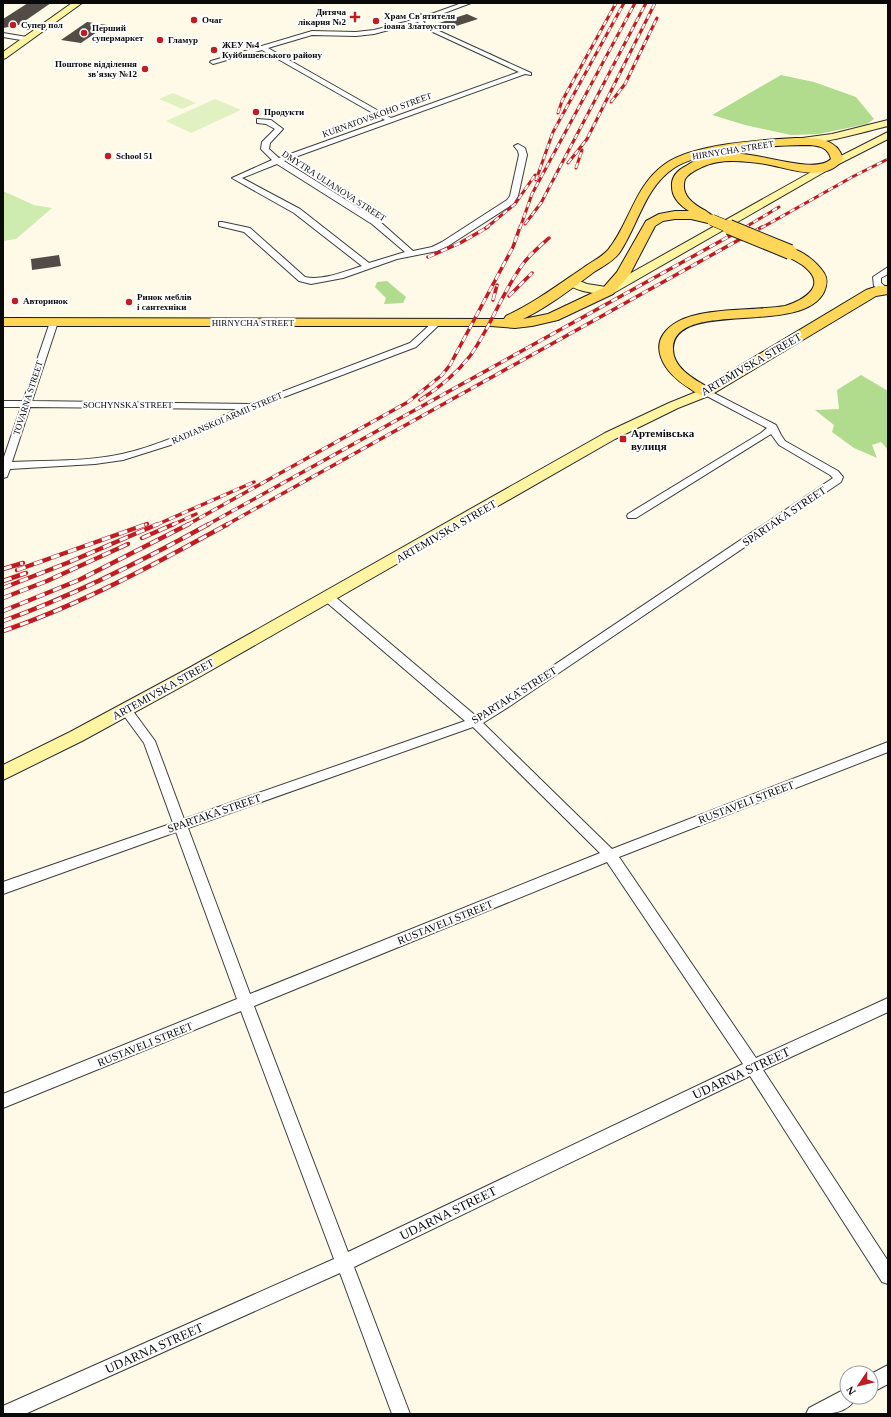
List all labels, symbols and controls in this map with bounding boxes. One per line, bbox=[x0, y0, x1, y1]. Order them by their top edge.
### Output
place label: Дитяча лікарня №2 bbox=[298, 7, 347, 27]
marker: Дитяча лікарня №2 bbox=[349, 11, 361, 23]
place label: Храм Св'ятителя іоана Златоустого bbox=[384, 11, 456, 31]
marker: Очаг bbox=[189, 15, 199, 25]
place label: Очаг bbox=[202, 15, 223, 25]
marker: Храм Св'ятителя іоана Златоустого bbox=[371, 16, 381, 26]
marker: Супер пол bbox=[8, 20, 18, 30]
place label: Супер пол bbox=[21, 20, 63, 30]
place label: Перший супермаркет bbox=[92, 23, 144, 43]
marker: Перший супермаркет bbox=[79, 28, 89, 38]
marker: Гламур bbox=[155, 35, 165, 45]
place label: Гламур bbox=[168, 35, 198, 45]
place label: ЖЕУ №4 Куйбишевського району bbox=[222, 40, 323, 60]
marker: ЖЕУ №4 Куйбишевського району bbox=[209, 45, 219, 55]
place label: Поштове відділення зв'язку №12 bbox=[55, 59, 137, 79]
marker: Поштове відділення зв'язку №12 bbox=[140, 64, 150, 74]
street label: KURNATOVSKOHO STREET bbox=[321, 90, 433, 139]
marker: Продукти bbox=[251, 107, 261, 117]
place label: Продукти bbox=[264, 107, 304, 117]
street label: HIRNYCHA STREET bbox=[692, 139, 775, 161]
street label: DMYTRA ULIANOVA STREET bbox=[280, 149, 388, 224]
marker: School 51 bbox=[103, 151, 113, 161]
place label: School 51 bbox=[116, 151, 153, 161]
place label: Ринок меблів і сантехніки bbox=[137, 292, 192, 312]
marker: Авторинок bbox=[10, 296, 20, 306]
place label: Авторинок bbox=[23, 296, 69, 306]
marker: Ринок меблів і сантехніки bbox=[124, 297, 134, 307]
street label: HIRNYCHA STREET bbox=[212, 318, 295, 328]
street label: ARTEMIVSKA STREET bbox=[699, 330, 804, 398]
street label: TOVARNA STREET bbox=[11, 359, 45, 436]
street label: RADIANSKOI ARMII STREET bbox=[170, 390, 284, 446]
street label: SOCHYNSKA STREET bbox=[83, 400, 173, 410]
place label: Артемівська вулиця bbox=[631, 427, 695, 452]
marker: Артемівська вулиця bbox=[618, 434, 628, 444]
street label: SPARTAKA STREET bbox=[740, 483, 828, 548]
street label: ARTEMIVSKA STREET bbox=[394, 497, 499, 565]
street label: ARTEMIVSKA STREET bbox=[110, 656, 216, 722]
street label: SPARTAKA STREET bbox=[469, 664, 559, 726]
street label: RUSTAVELI STREET bbox=[696, 778, 796, 826]
street label: SPARTAKA STREET bbox=[166, 791, 263, 835]
street label: RUSTAVELI STREET bbox=[396, 897, 495, 947]
street label: RUSTAVELI STREET bbox=[96, 1019, 195, 1069]
street label: UDARNA STREET bbox=[690, 1044, 792, 1102]
street label: UDARNA STREET bbox=[397, 1183, 499, 1243]
street label: UDARNA STREET bbox=[103, 1320, 205, 1376]
north arrow bbox=[839, 1365, 879, 1405]
text: N bbox=[844, 1384, 858, 1397]

